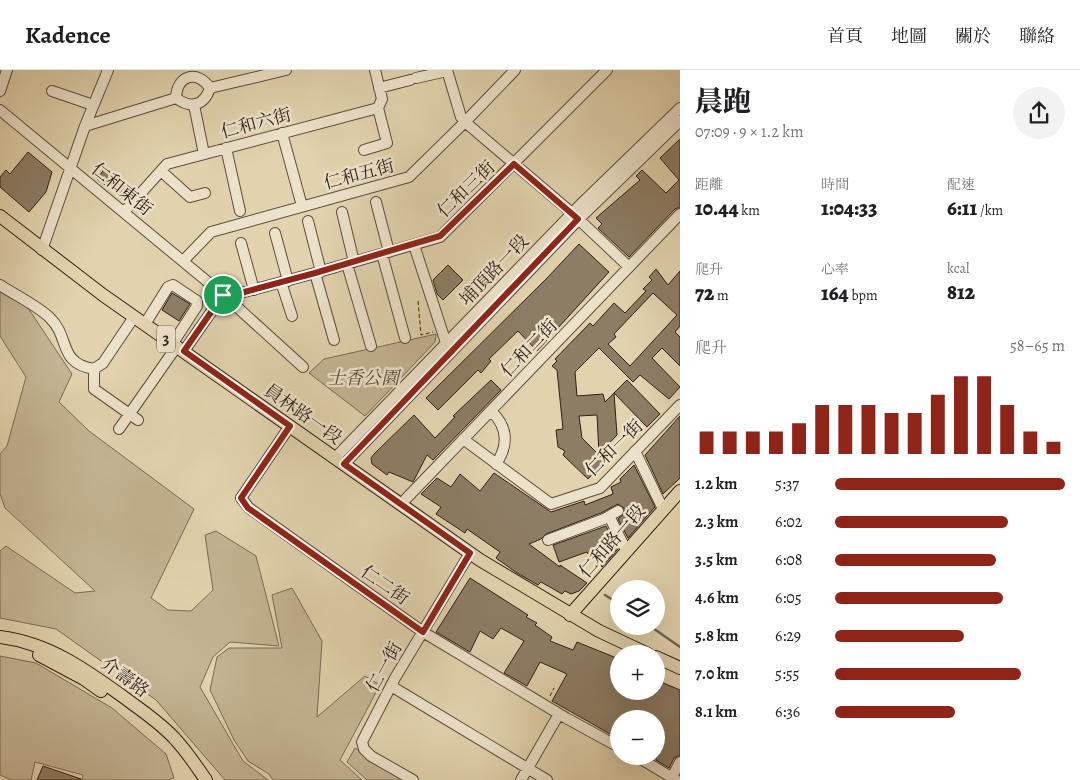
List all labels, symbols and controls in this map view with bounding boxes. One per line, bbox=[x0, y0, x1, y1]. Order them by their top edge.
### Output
text: Kadence bbox=[25, 19, 111, 51]
text: 首頁 bbox=[827, 24, 863, 48]
text: 地圖 bbox=[891, 24, 927, 48]
text: 關於 bbox=[955, 24, 991, 48]
text: 聯絡 bbox=[1019, 24, 1055, 48]
text: 晨跑 bbox=[695, 83, 751, 121]
button: share bbox=[1013, 87, 1065, 139]
street label: 仁和六街 bbox=[218, 102, 294, 144]
text: 07:09 · 9 × 1.2 km bbox=[695, 121, 803, 143]
street label: 仁和五街 bbox=[321, 153, 397, 195]
street label: 仁和三街 bbox=[432, 155, 500, 223]
street label: 仁和東街 bbox=[86, 157, 158, 221]
text: 距離 bbox=[695, 175, 723, 194]
text: 時間 bbox=[821, 175, 849, 194]
text: 配速 bbox=[947, 175, 975, 194]
text: 10.44 bbox=[695, 194, 738, 222]
text: 1:04:33 bbox=[821, 194, 877, 222]
text: 6:11 bbox=[947, 194, 977, 222]
text: km bbox=[738, 201, 760, 220]
text: /km bbox=[977, 201, 1003, 220]
street label: 埔頂路一段 bbox=[454, 229, 534, 311]
text: kcal bbox=[947, 259, 969, 278]
text: 爬升 bbox=[695, 260, 723, 279]
text: 心率 bbox=[821, 260, 849, 279]
pin bbox=[202, 274, 244, 316]
text: 812 bbox=[947, 278, 975, 306]
text: 72 bbox=[695, 279, 714, 307]
text: 164 bbox=[821, 279, 849, 307]
icon: arrive bbox=[209, 281, 237, 309]
text: m bbox=[714, 286, 729, 305]
text: bpm bbox=[849, 286, 878, 305]
street label: 仁和二街 bbox=[495, 314, 563, 382]
road number: 3 bbox=[157, 325, 175, 352]
text: 58–65 m bbox=[1010, 335, 1065, 357]
text: 爬升 bbox=[695, 337, 727, 359]
park label: 士香公園 bbox=[327, 366, 402, 390]
street label: 員林路一段 bbox=[259, 378, 347, 450]
street label: 仁和一街 bbox=[580, 414, 648, 482]
text: 1.2 km bbox=[695, 473, 737, 495]
text: 5:37 bbox=[775, 473, 799, 495]
street label: 仁和路一段 bbox=[573, 499, 651, 583]
text: 2.3 km bbox=[695, 511, 738, 533]
text: 6:02 bbox=[775, 511, 802, 533]
text: 3.5 km bbox=[695, 549, 738, 571]
text: 6:08 bbox=[775, 549, 803, 571]
street label: 仁二街 bbox=[356, 560, 414, 610]
map controls bbox=[610, 580, 665, 765]
button: layers bbox=[610, 580, 665, 635]
text: 4.6 km bbox=[695, 587, 739, 609]
text: 6:05 bbox=[775, 587, 802, 609]
text: 5.8 km bbox=[695, 625, 738, 647]
text: 6:29 bbox=[775, 625, 801, 647]
street label: 仁一街 bbox=[360, 638, 408, 696]
button: + bbox=[610, 645, 665, 700]
street label: 介壽路 bbox=[96, 651, 154, 703]
text: 7.0 km bbox=[695, 663, 739, 685]
text: 5:55 bbox=[775, 663, 799, 685]
text: 8.1 km bbox=[695, 701, 737, 723]
text: 6:36 bbox=[775, 701, 800, 723]
button: − bbox=[610, 710, 665, 765]

